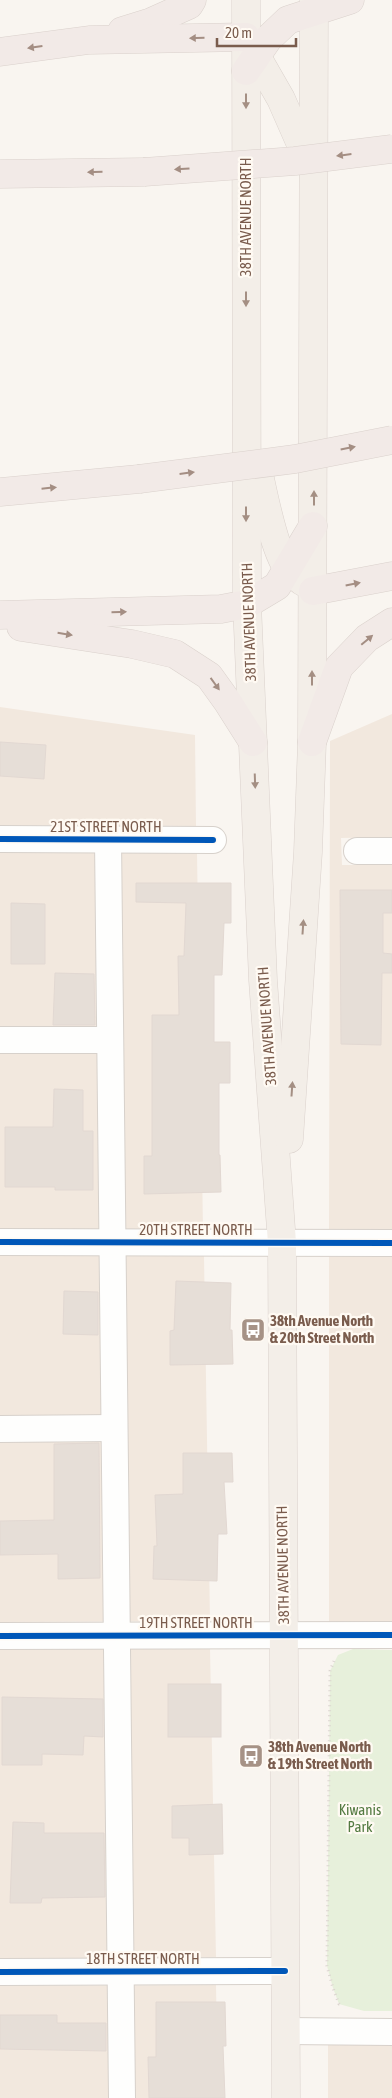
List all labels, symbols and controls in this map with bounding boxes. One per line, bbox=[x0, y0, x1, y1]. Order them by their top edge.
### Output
scale bar bbox=[217, 15, 296, 47]
text: 20 m bbox=[225, 24, 252, 41]
one-way arrow bbox=[189, 34, 205, 42]
one-way arrow bbox=[27, 43, 43, 51]
one-way arrow bbox=[242, 93, 250, 109]
one-way arrow bbox=[335, 151, 351, 159]
street label: 38TH AVENUE NORTH bbox=[237, 158, 254, 276]
one-way arrow bbox=[174, 166, 190, 174]
one-way arrow bbox=[87, 169, 103, 177]
one-way arrow bbox=[242, 291, 250, 307]
one-way arrow bbox=[340, 444, 356, 452]
one-way arrow bbox=[179, 469, 195, 477]
one-way arrow bbox=[41, 484, 57, 492]
one-way arrow bbox=[310, 489, 318, 505]
one-way arrow bbox=[242, 506, 250, 522]
street label: 38TH AVENUE NORTH bbox=[238, 562, 259, 682]
one-way arrow bbox=[345, 580, 360, 588]
one-way arrow bbox=[111, 608, 127, 616]
one-way arrow bbox=[58, 630, 74, 638]
one-way arrow bbox=[360, 634, 373, 645]
one-way arrow bbox=[309, 669, 317, 685]
one-way arrow bbox=[210, 677, 221, 690]
one-way arrow bbox=[251, 773, 259, 789]
street label: 21ST STREET NORTH bbox=[50, 818, 162, 835]
one-way arrow bbox=[299, 919, 307, 935]
street label: 38TH AVENUE NORTH bbox=[254, 966, 279, 1086]
one-way arrow bbox=[288, 1081, 296, 1097]
street label: 20TH STREET NORTH bbox=[139, 1221, 253, 1238]
place label: 38th Avenue North & 20th Street North bbox=[270, 1312, 374, 1346]
bus stop icon: 38th Avenue North & 20th Street North bbox=[240, 1317, 266, 1343]
street label: 38TH AVENUE NORTH bbox=[273, 1505, 292, 1625]
street label: 19TH STREET NORTH bbox=[139, 1614, 253, 1631]
place label: 38th Avenue North & 19th Street North bbox=[268, 1738, 372, 1772]
bus stop icon: 38th Avenue North & 19th Street North bbox=[238, 1743, 264, 1769]
park label: Kiwanis Park bbox=[339, 1801, 381, 1835]
street label: 18TH STREET NORTH bbox=[86, 1950, 200, 1967]

